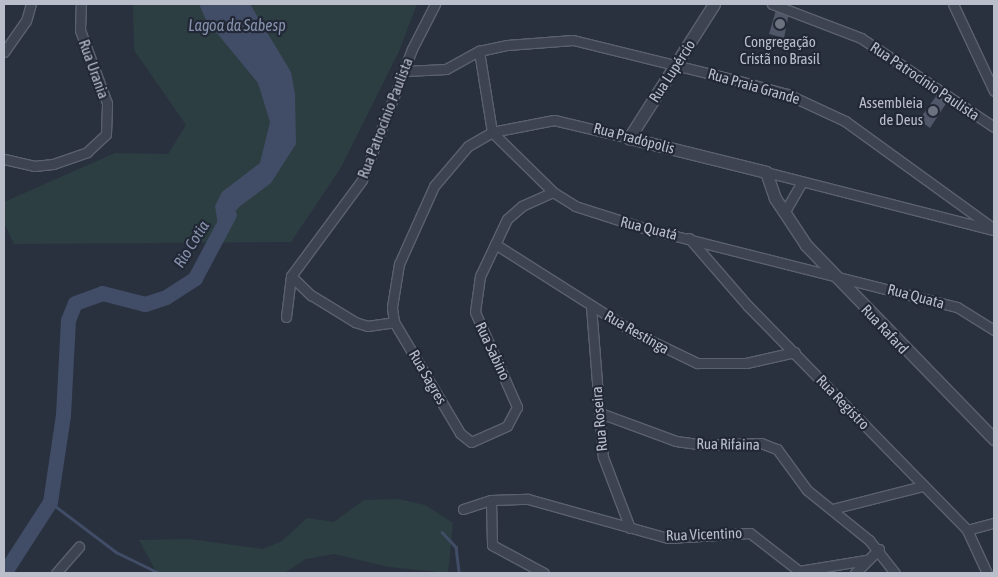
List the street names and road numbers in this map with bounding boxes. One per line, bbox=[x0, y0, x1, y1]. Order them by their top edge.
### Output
street label: Rua Lupércio bbox=[645, 36, 699, 106]
street label: Rua Urania bbox=[75, 37, 113, 101]
street label: Rua Patrocínio Paulista bbox=[867, 38, 983, 124]
street label: Rua Patrocínio Paulista bbox=[354, 55, 416, 181]
street label: Rua Praia Grande bbox=[706, 64, 802, 108]
street label: Rua Pradópolis bbox=[591, 119, 677, 157]
street label: Rua Quatá bbox=[619, 212, 679, 244]
street label: Rua Quata bbox=[886, 280, 946, 312]
street label: Rua Rafard bbox=[858, 301, 912, 357]
street label: Rua Restinga bbox=[602, 306, 672, 358]
street label: Rua Sabino bbox=[472, 319, 514, 383]
street label: Rua Sagres bbox=[405, 347, 451, 407]
street label: Rua Registro bbox=[813, 371, 873, 433]
street label: Rua Roseira bbox=[587, 386, 611, 452]
street label: Rua Rifaina bbox=[696, 434, 760, 454]
street label: Rua Vicentino bbox=[666, 524, 742, 544]

